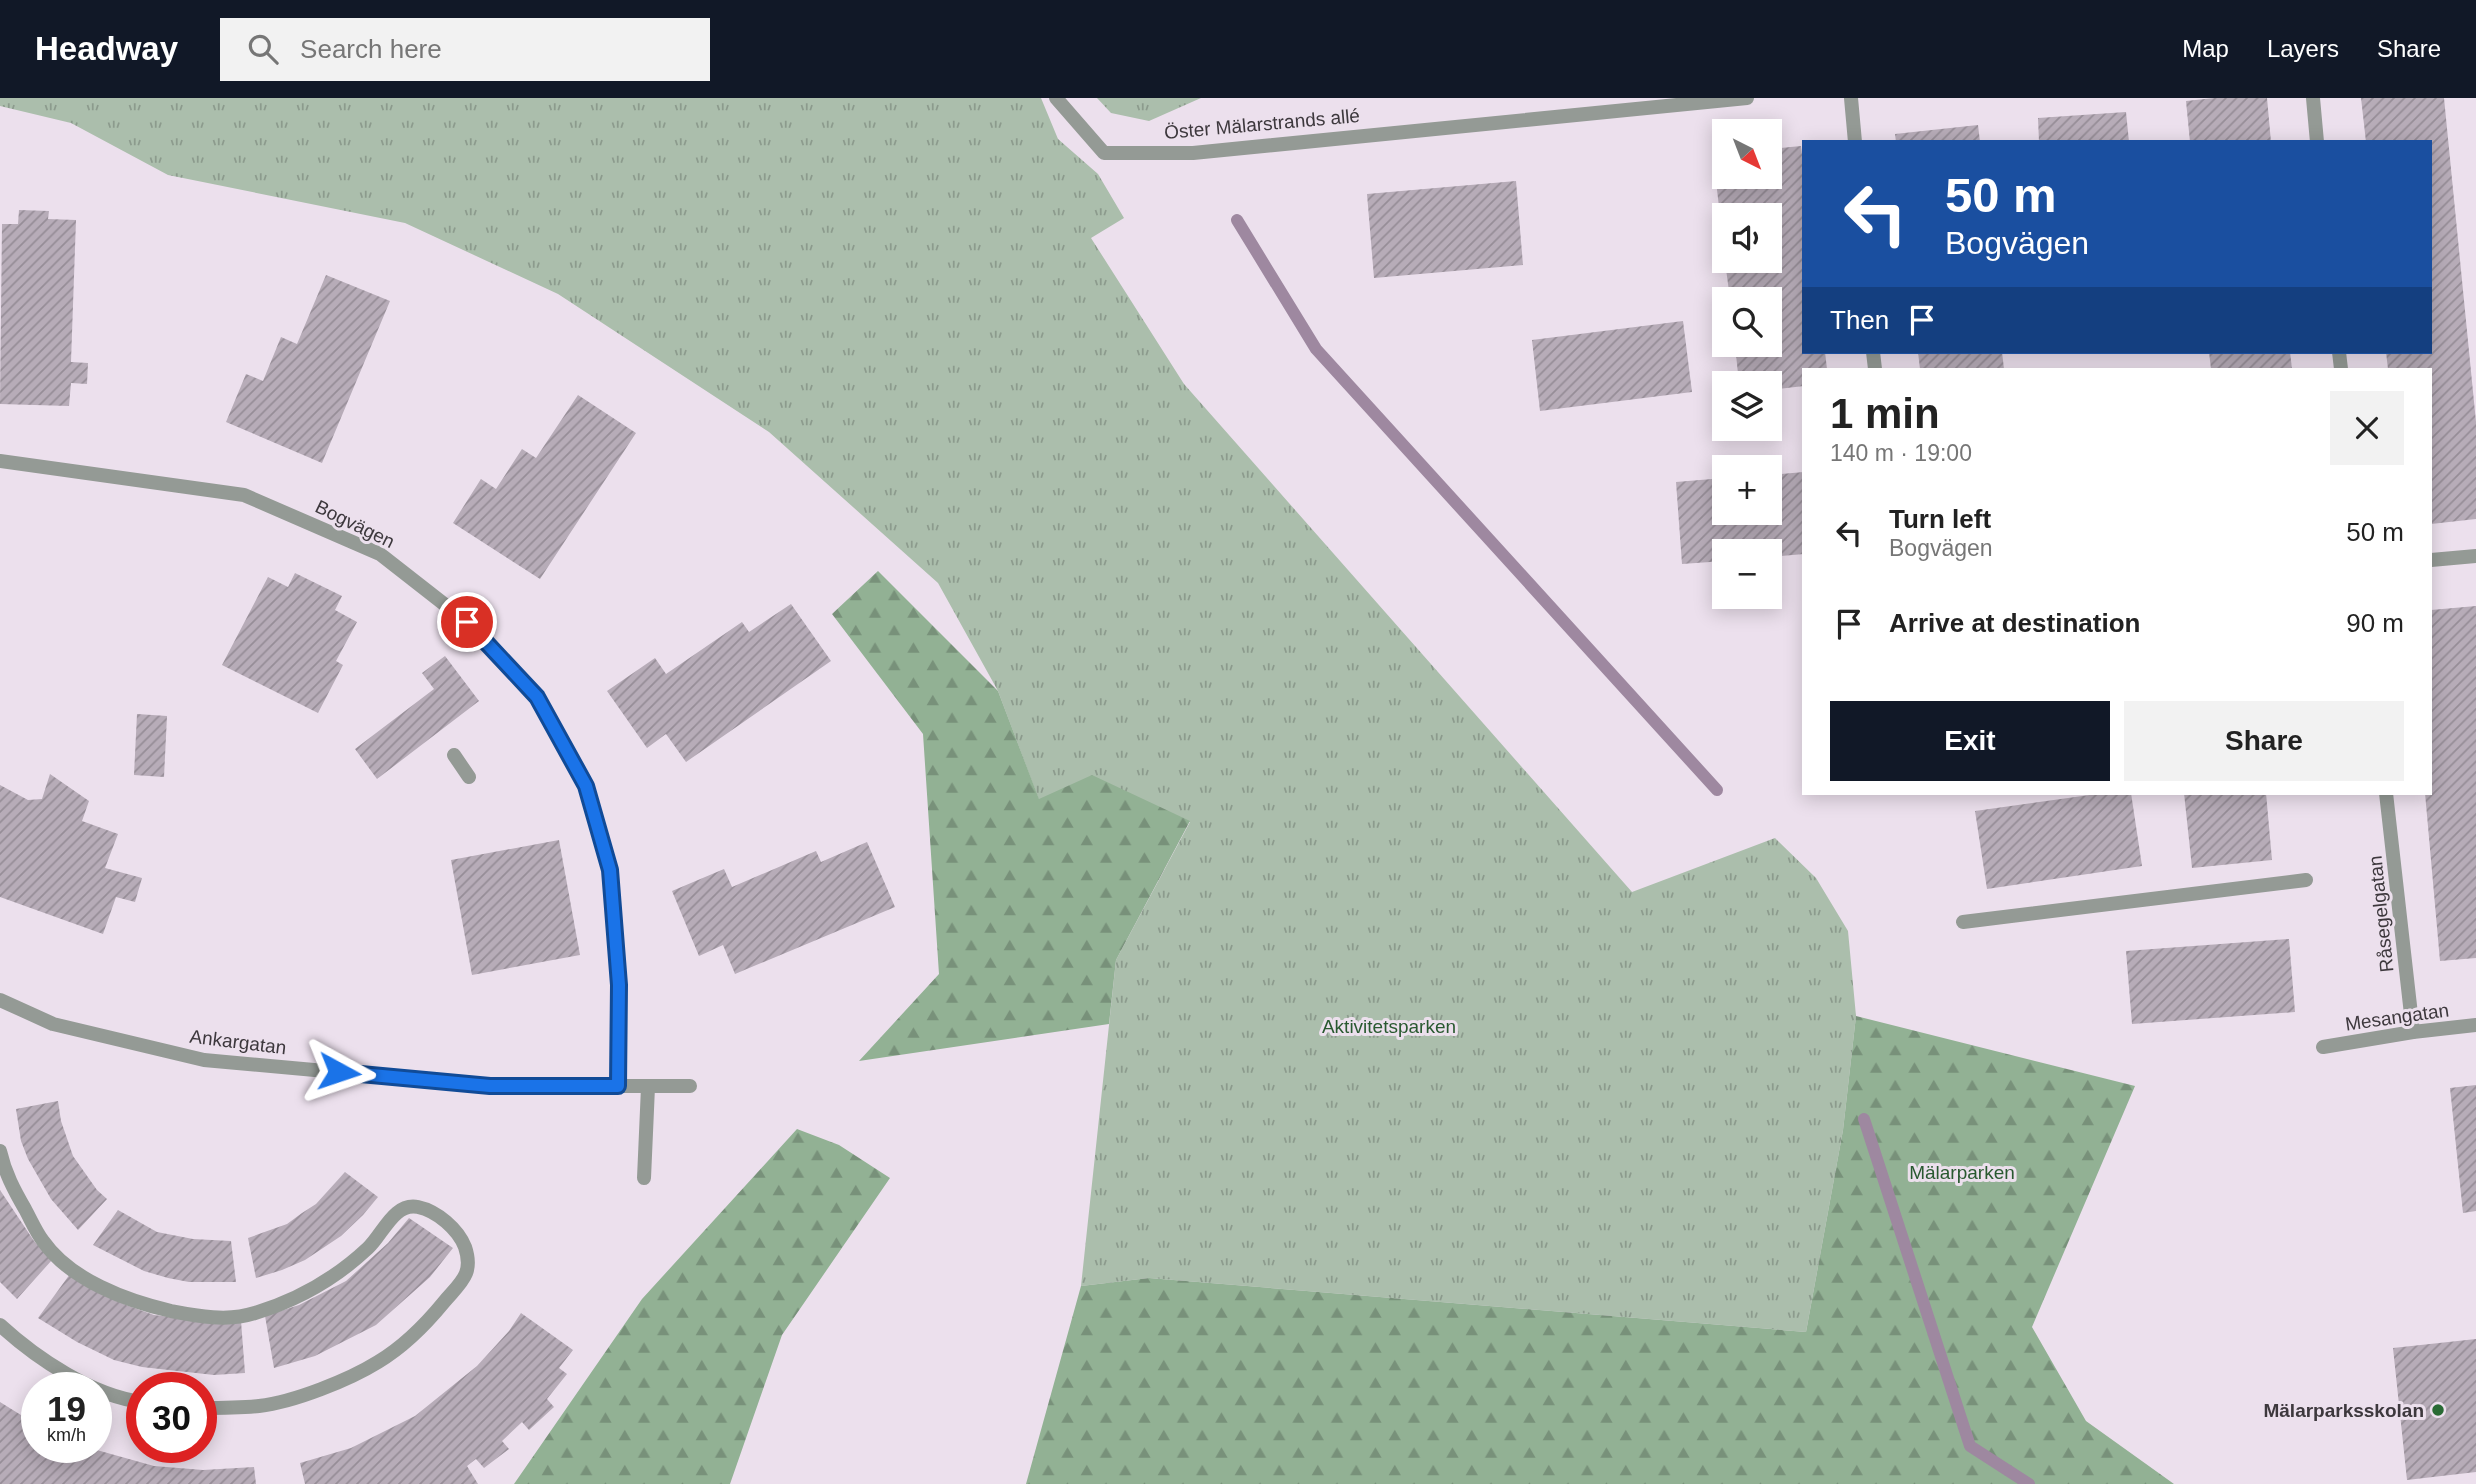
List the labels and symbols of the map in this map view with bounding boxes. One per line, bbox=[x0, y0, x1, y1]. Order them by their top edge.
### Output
street label: Öster Mälarstrands allé bbox=[1163, 105, 1361, 143]
north arrow bbox=[1712, 119, 1782, 189]
street label: Bogvägen bbox=[312, 496, 398, 552]
pin bbox=[437, 592, 497, 652]
street label: Råsegelgatan bbox=[2364, 855, 2398, 973]
street label: Mesangatan bbox=[2344, 999, 2450, 1035]
park label: Aktivitetsparken bbox=[1322, 1016, 1456, 1037]
street label: Ankargatan bbox=[188, 1026, 288, 1058]
position arrow bbox=[302, 1035, 376, 1109]
park label: Mälarparken bbox=[1909, 1162, 2015, 1183]
speed limit sign: 30 bbox=[126, 1372, 217, 1463]
place label: Mälarparksskolan bbox=[2263, 1400, 2424, 1421]
marker: Mälarparksskolan bbox=[2430, 1402, 2446, 1418]

